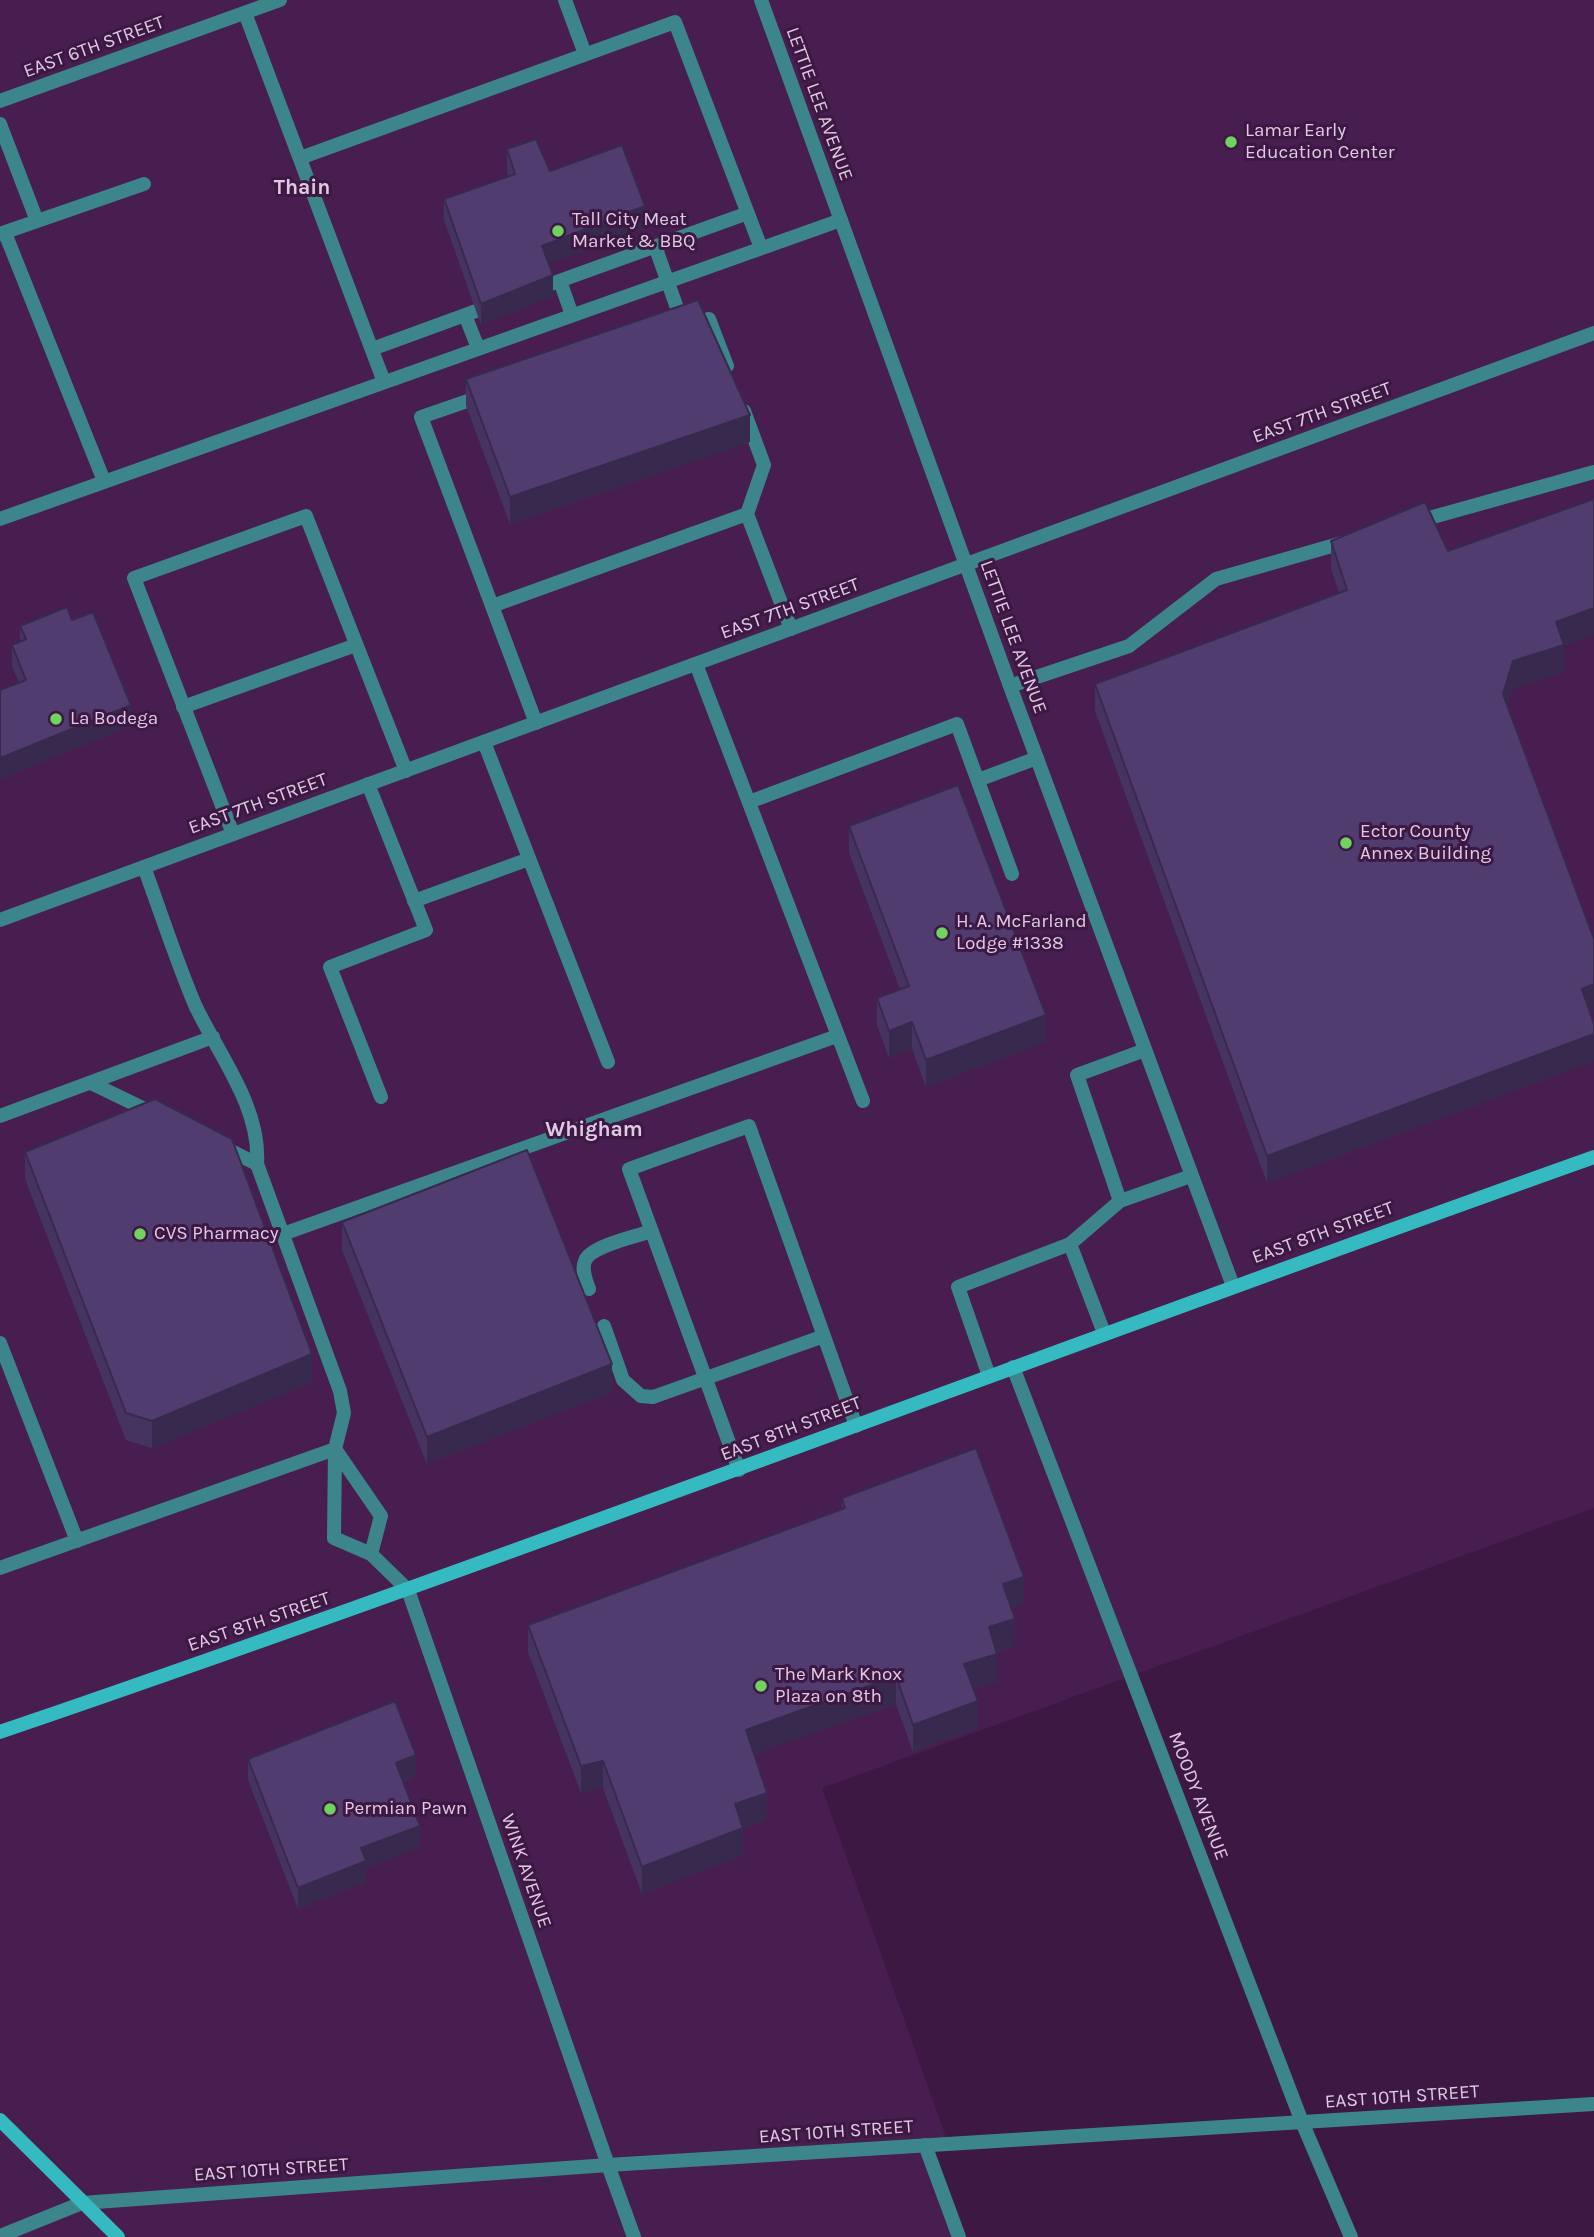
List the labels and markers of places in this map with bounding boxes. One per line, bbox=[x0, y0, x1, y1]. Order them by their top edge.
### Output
place label: Lamar Early Education Center bbox=[1245, 120, 1395, 164]
marker: Lamar Early Education Center bbox=[1223, 134, 1239, 150]
place label: Tall City Meat Market & BBQ bbox=[572, 209, 695, 253]
marker: Tall City Meat Market & BBQ bbox=[550, 223, 566, 239]
place label: La Bodega bbox=[70, 708, 158, 730]
marker: La Bodega bbox=[48, 711, 64, 727]
place label: Ector County Annex Building bbox=[1360, 821, 1491, 865]
marker: Ector County Annex Building bbox=[1338, 835, 1354, 851]
place label: H. A. McFarland Lodge #1338 bbox=[956, 911, 1087, 955]
marker: H. A. McFarland Lodge #1338 bbox=[934, 925, 950, 941]
place label: CVS Pharmacy bbox=[154, 1223, 279, 1245]
marker: CVS Pharmacy bbox=[132, 1226, 148, 1242]
place label: The Mark Knox Plaza on 8th bbox=[775, 1664, 902, 1708]
marker: The Mark Knox Plaza on 8th bbox=[753, 1678, 769, 1694]
place label: Permian Pawn bbox=[344, 1798, 467, 1820]
marker: Permian Pawn bbox=[322, 1801, 338, 1817]

